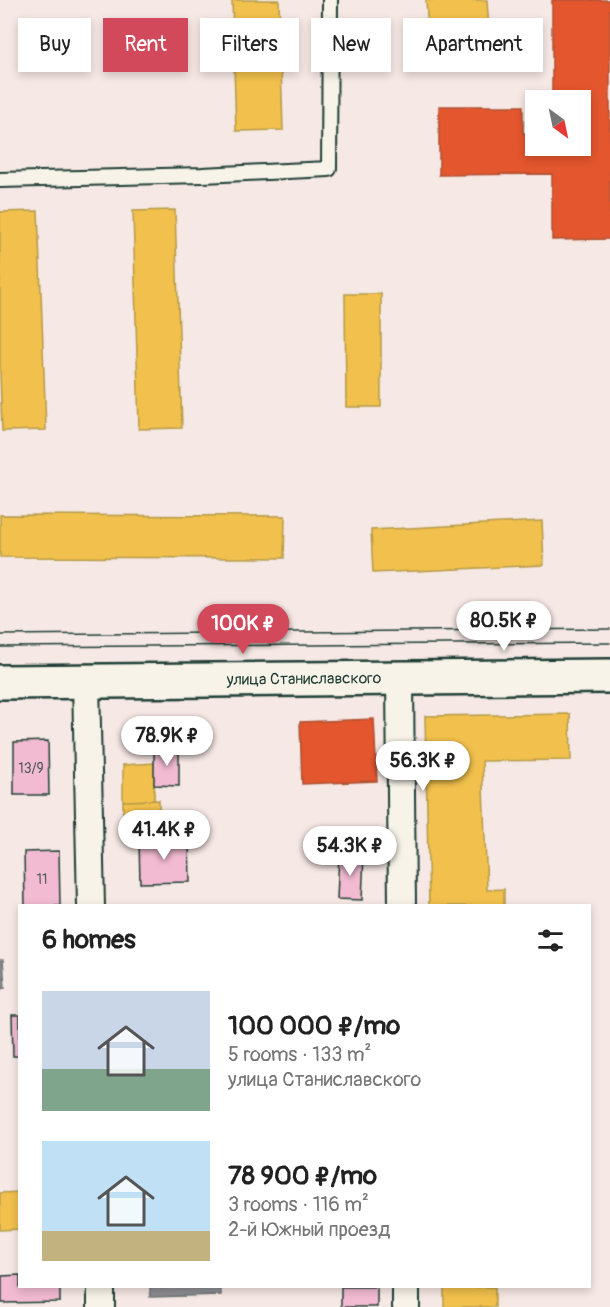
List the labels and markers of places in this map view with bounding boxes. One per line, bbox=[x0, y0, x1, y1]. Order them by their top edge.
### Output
pin: 80.5K ₽ bbox=[449, 601, 559, 652]
pin: 100K ₽ bbox=[194, 604, 292, 655]
pin: 78.9K ₽ bbox=[112, 716, 222, 767]
pin: 56.3K ₽ bbox=[368, 741, 478, 792]
pin: 41.4K ₽ bbox=[109, 810, 219, 861]
pin: 54.3K ₽ bbox=[295, 826, 405, 877]

